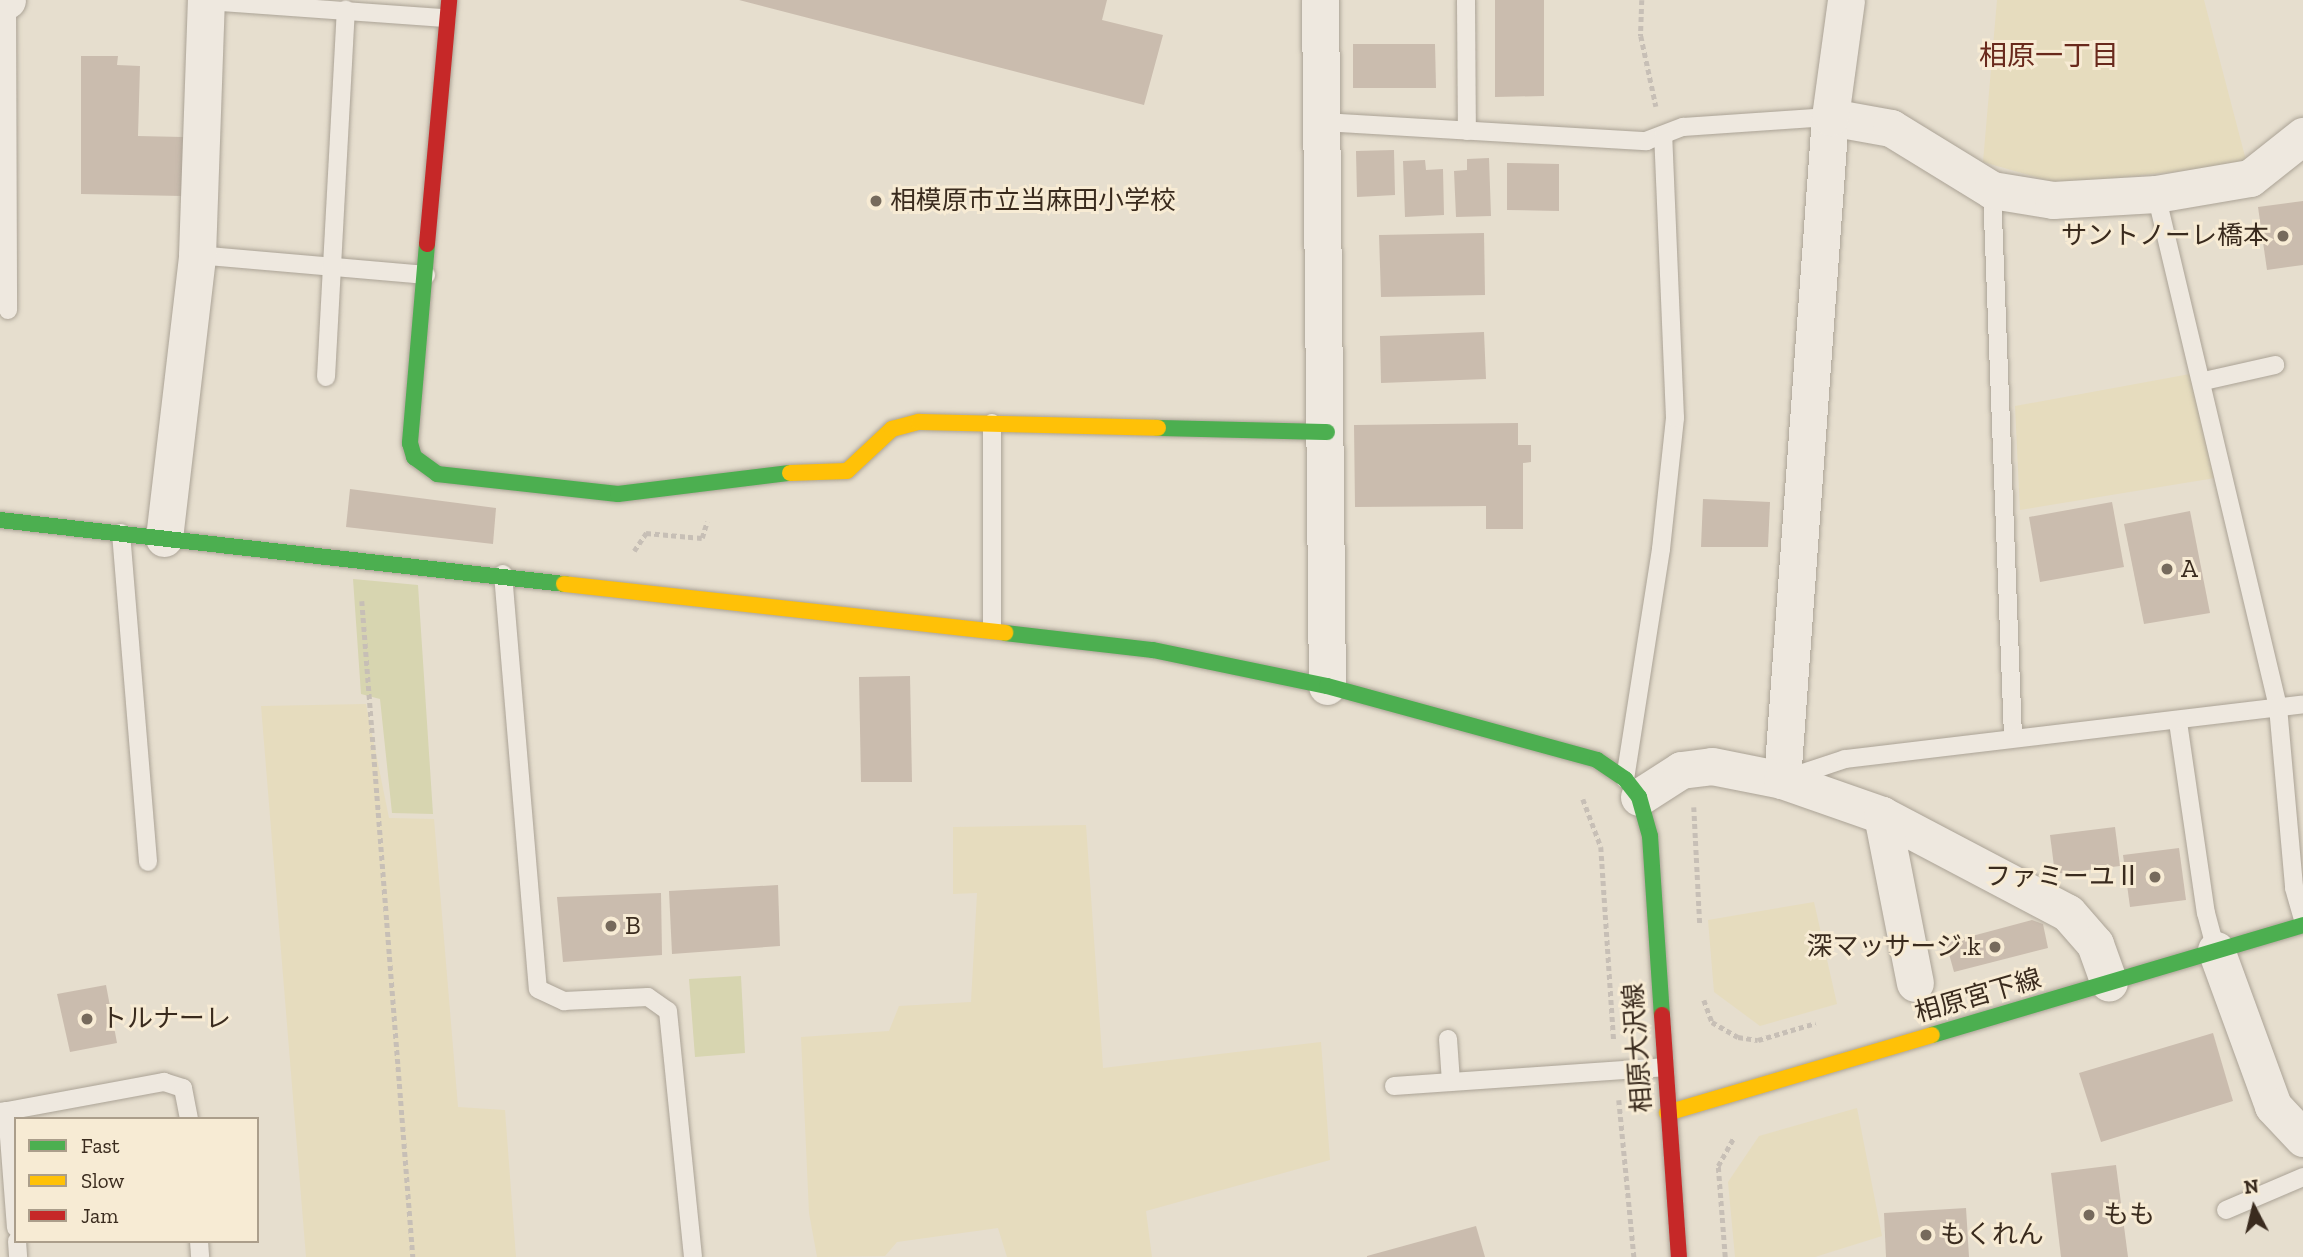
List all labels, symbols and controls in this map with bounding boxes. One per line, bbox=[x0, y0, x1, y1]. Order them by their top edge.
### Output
district label: 相原一丁目 bbox=[1979, 39, 2119, 73]
place label: 相模原市立当麻田小学校 bbox=[890, 185, 1176, 217]
marker: 相模原市立当麻田小学校 bbox=[868, 193, 884, 209]
place label: サントノーレ橋本 bbox=[2061, 220, 2269, 252]
marker: サントノーレ橋本 bbox=[2275, 228, 2291, 244]
place label: A bbox=[2181, 553, 2198, 585]
marker: A bbox=[2159, 561, 2175, 577]
place label: ファミーユⅡ bbox=[1985, 861, 2141, 893]
marker: ファミーユⅡ bbox=[2147, 869, 2163, 885]
place label: B bbox=[625, 910, 641, 942]
marker: B bbox=[603, 918, 619, 934]
place label: 深マッサージ.k bbox=[1806, 931, 1981, 963]
marker: 深マッサージ.k bbox=[1987, 939, 2003, 955]
street label: 相原宮下線 bbox=[1911, 963, 2045, 1029]
street label: 相原大沢線 bbox=[1618, 982, 1658, 1114]
place label: トルナーレ bbox=[101, 1003, 231, 1035]
marker: トルナーレ bbox=[79, 1011, 95, 1027]
legend bbox=[14, 1117, 259, 1243]
text: Fast bbox=[81, 1133, 120, 1158]
text: Slow bbox=[81, 1168, 124, 1193]
north arrow bbox=[2219, 1173, 2289, 1243]
text: N bbox=[2243, 1174, 2260, 1199]
place label: もも bbox=[2103, 1199, 2155, 1231]
text: Jam bbox=[81, 1203, 118, 1228]
marker: もも bbox=[2081, 1207, 2097, 1223]
place label: もくれん bbox=[1940, 1219, 2044, 1251]
marker: もくれん bbox=[1918, 1227, 1934, 1243]

